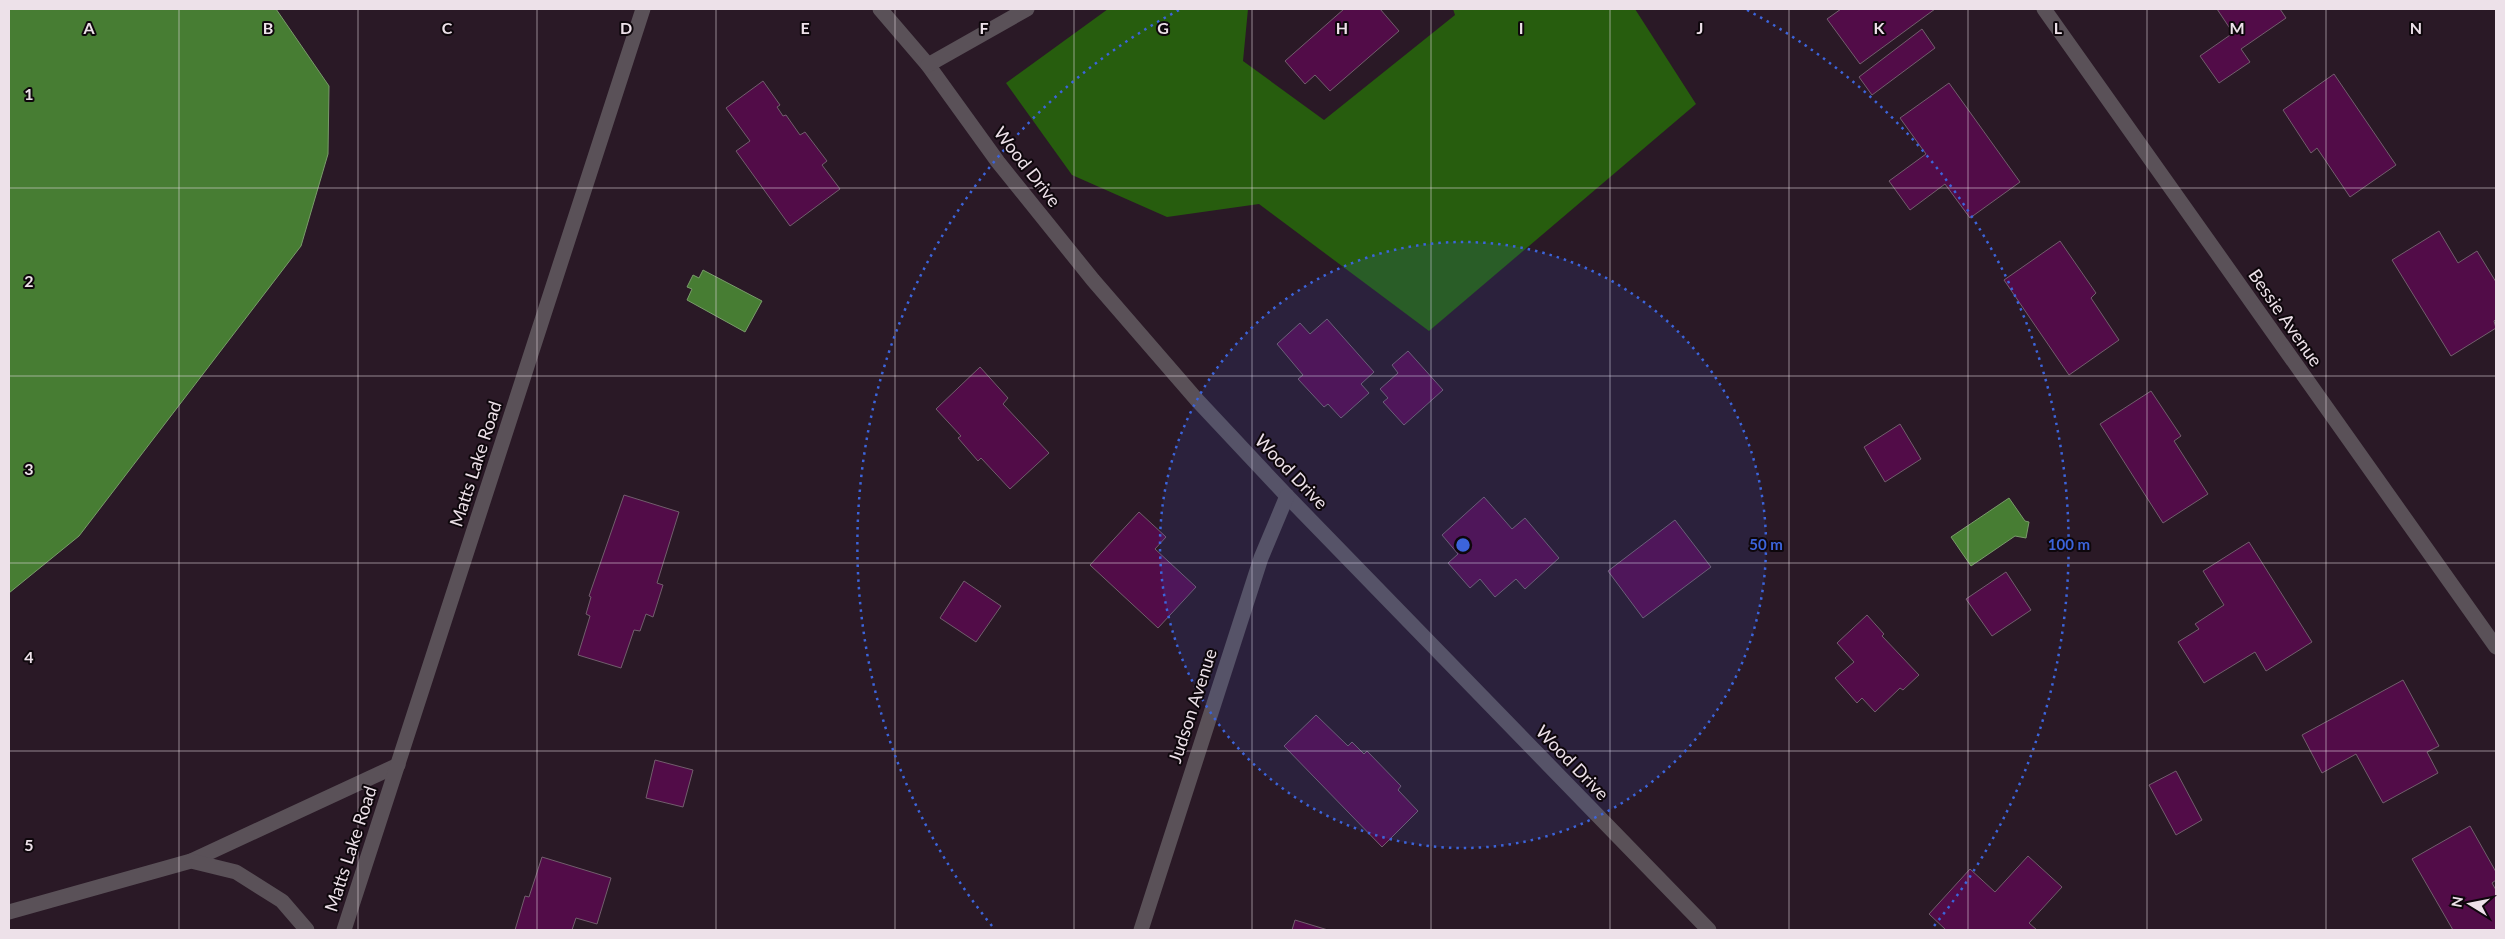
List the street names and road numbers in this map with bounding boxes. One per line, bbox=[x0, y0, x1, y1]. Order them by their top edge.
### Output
street label: Wood Drive bbox=[990, 122, 1066, 211]
street label: Bessie Avenue bbox=[2244, 264, 2328, 370]
street label: Matts Lake Road bbox=[444, 398, 506, 529]
street label: Wood Drive bbox=[1251, 429, 1333, 513]
street label: Judson Avenue bbox=[1163, 646, 1221, 766]
street label: Wood Drive bbox=[1532, 720, 1614, 804]
street label: Matts Lake Road bbox=[319, 783, 381, 914]

